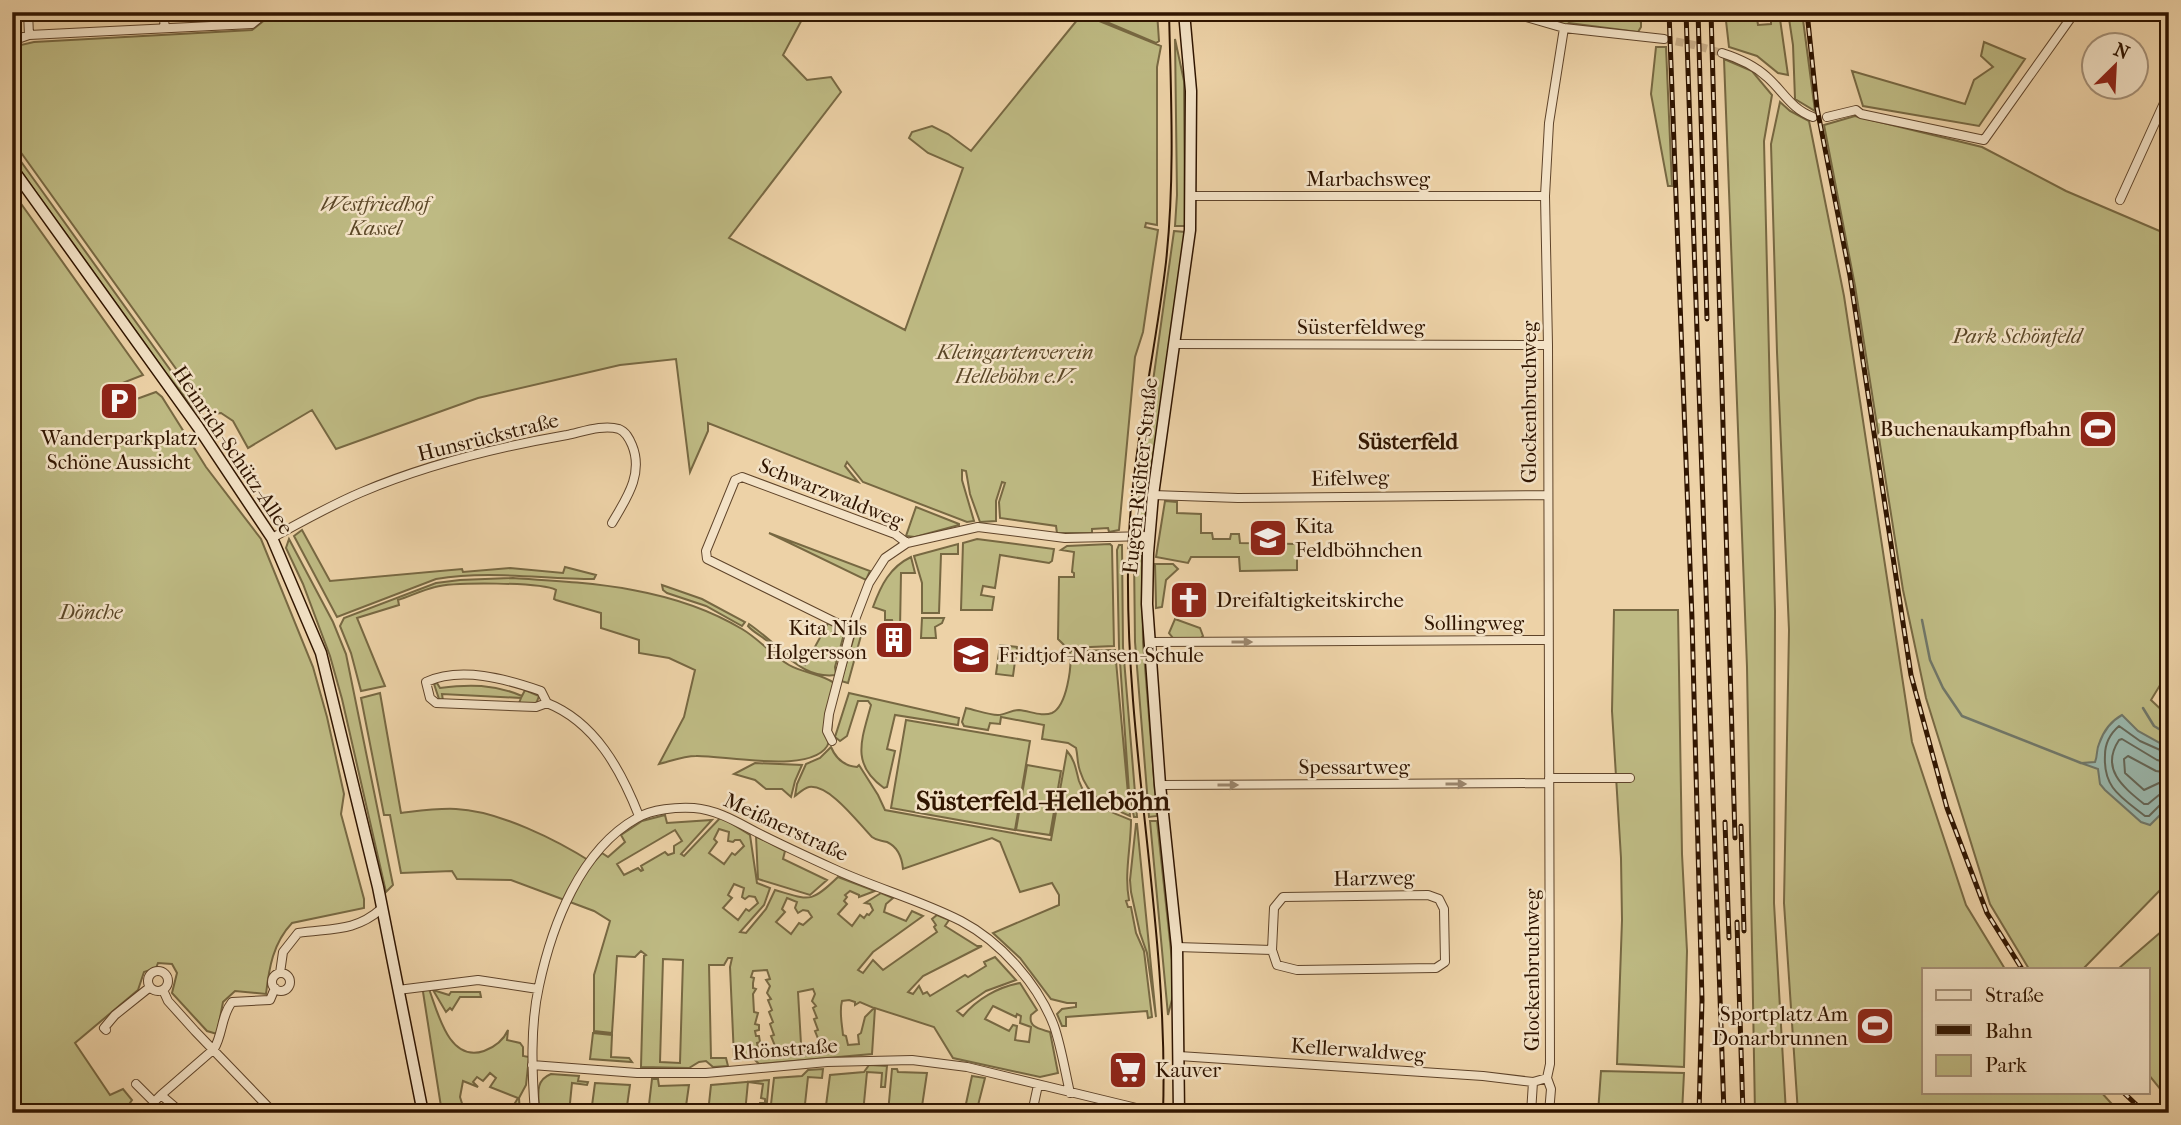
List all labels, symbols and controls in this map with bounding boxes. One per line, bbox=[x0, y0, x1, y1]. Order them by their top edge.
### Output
north arrow bbox=[2080, 32, 2150, 102]
text: N bbox=[2110, 38, 2133, 65]
street label: Marbachsweg bbox=[1306, 167, 1431, 191]
park label: Westfriedhof Kassel bbox=[321, 192, 434, 240]
street label: Süsterfeldweg bbox=[1297, 315, 1426, 339]
street label: Glockenbruchweg bbox=[1517, 320, 1541, 483]
park label: Park Schönfeld bbox=[1951, 324, 2084, 348]
park label: Kleingartenverein Helleböhn e.V. bbox=[934, 340, 1094, 388]
street label: Heinrich-Schütz-Allee bbox=[168, 361, 298, 539]
street label: Eugen-Richter-Straße bbox=[1118, 377, 1162, 575]
parking icon: Wanderparkplatz Schöne Aussicht bbox=[98, 380, 140, 422]
street label: Hunsrückstraße bbox=[415, 408, 561, 466]
sports icon: Buchenaukampfbahn bbox=[2077, 408, 2119, 450]
place label: Buchenaukampfbahn bbox=[1880, 417, 2071, 441]
place label: Wanderparkplatz Schöne Aussicht bbox=[40, 426, 197, 474]
district label: Süsterfeld bbox=[1358, 428, 1459, 455]
street label: Schwarzwaldweg bbox=[755, 453, 907, 533]
street label: Eifelweg bbox=[1311, 465, 1390, 491]
place label: Kita Feldböhnchen bbox=[1295, 514, 1422, 562]
school or university icon: Kita Feldböhnchen bbox=[1247, 517, 1289, 559]
church icon: Dreifaltigkeitskirche bbox=[1168, 579, 1210, 621]
place label: Dreifaltigkeitskirche bbox=[1216, 588, 1404, 612]
park label: Dönche bbox=[57, 600, 123, 624]
street label: Sollingweg bbox=[1424, 611, 1525, 635]
place label: Kita Nils Holgersson bbox=[766, 616, 867, 664]
building icon: Kita Nils Holgersson bbox=[873, 619, 915, 661]
school or university icon: Fridtjof-Nansen-Schule bbox=[950, 634, 992, 676]
one-way arrow bbox=[1231, 636, 1253, 648]
place label: Fridtjof-Nansen-Schule bbox=[998, 643, 1204, 667]
street label: Spessartweg bbox=[1298, 755, 1410, 779]
one-way arrow bbox=[1445, 778, 1467, 790]
one-way arrow bbox=[1217, 779, 1239, 791]
district label: Süsterfeld-Helleböhn bbox=[916, 784, 1171, 817]
street label: Meißnerstraße bbox=[720, 788, 852, 866]
street label: Harzweg bbox=[1333, 865, 1416, 891]
street label: Glockenbruchweg bbox=[1520, 888, 1544, 1051]
legend bbox=[1922, 968, 2150, 1094]
text: Straße bbox=[1985, 983, 2044, 1007]
place label: Sportplatz Am Donarbrunnen bbox=[1712, 1002, 1849, 1050]
sports icon: Sportplatz Am Donarbrunnen bbox=[1854, 1005, 1896, 1047]
text: Bahn bbox=[1985, 1019, 2032, 1043]
street label: Rhönstraße bbox=[732, 1033, 838, 1065]
street label: Kellerwaldweg bbox=[1290, 1033, 1427, 1067]
supermarket icon: Kauver bbox=[1107, 1049, 1149, 1091]
text: Park bbox=[1985, 1053, 2027, 1077]
place label: Kauver bbox=[1155, 1058, 1221, 1082]

